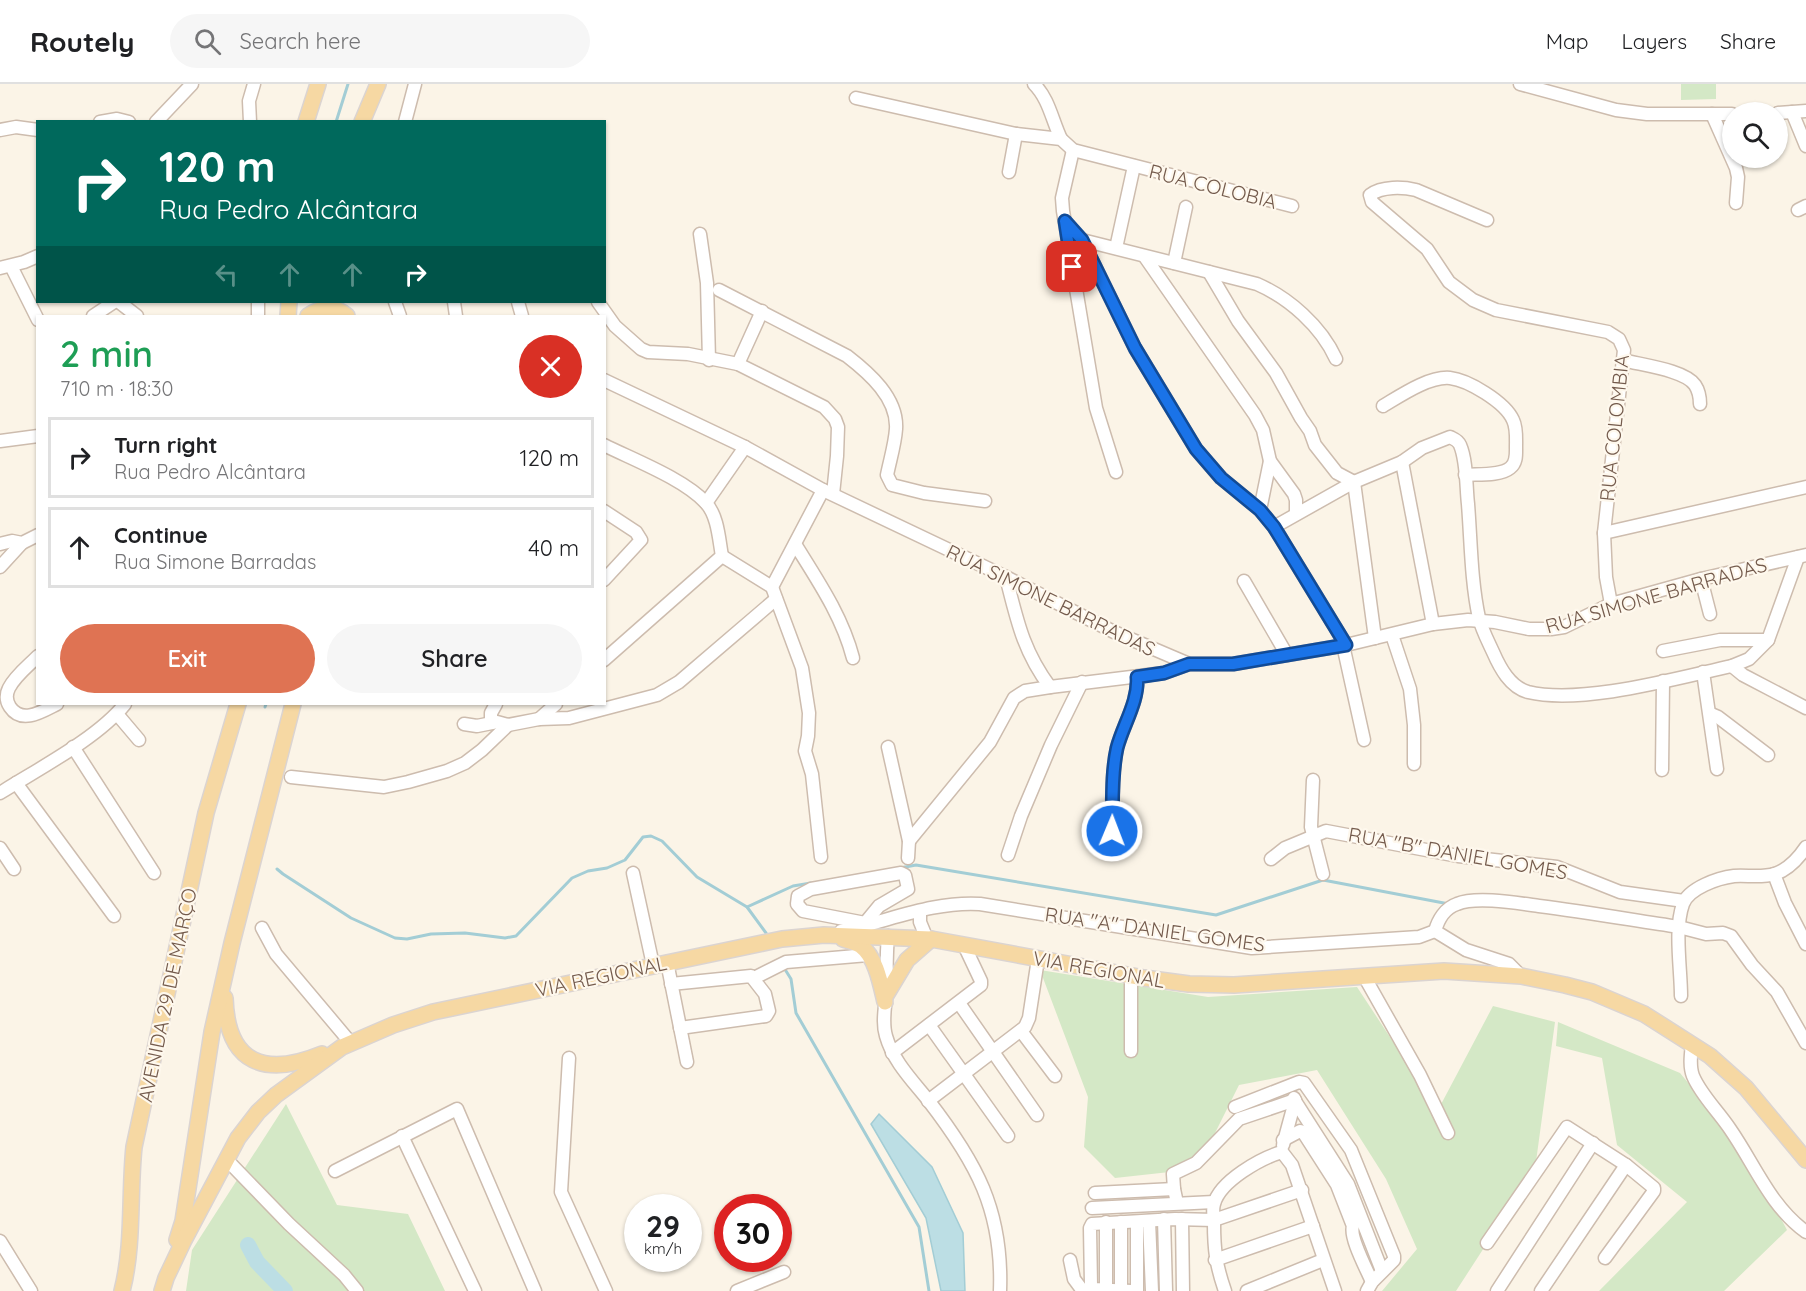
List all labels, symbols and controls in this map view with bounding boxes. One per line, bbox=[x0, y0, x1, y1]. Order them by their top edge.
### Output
search box bbox=[170, 14, 590, 68]
text: Routely bbox=[30, 24, 134, 59]
icon: search bbox=[191, 25, 224, 58]
text: Search here bbox=[239, 27, 361, 55]
text: Map bbox=[1546, 28, 1589, 54]
text: Layers bbox=[1622, 28, 1687, 54]
text: Share bbox=[1720, 28, 1776, 54]
map controls bbox=[1722, 102, 1788, 168]
button: search bbox=[1722, 102, 1788, 168]
text: 120 m bbox=[159, 140, 276, 193]
icon: right bbox=[60, 144, 138, 222]
street label: RUA COLOBIA bbox=[1146, 158, 1280, 214]
text: Rua Pedro Alcântara bbox=[159, 192, 418, 226]
pin bbox=[1046, 241, 1097, 292]
icon: arrive bbox=[1055, 250, 1088, 283]
icon: left bbox=[210, 258, 243, 291]
icon: ahead bbox=[273, 258, 306, 291]
icon: ahead bbox=[336, 258, 369, 291]
icon: right bbox=[399, 258, 432, 291]
text: 2 min bbox=[60, 331, 153, 376]
button: close bbox=[519, 335, 582, 398]
street label: RUA COLOMBIA bbox=[1594, 353, 1634, 503]
text: 710 m · 18:30 bbox=[60, 376, 173, 401]
text: Turn right bbox=[114, 431, 218, 459]
icon: right bbox=[63, 441, 96, 474]
text: 120 m bbox=[520, 444, 579, 472]
text: Rua Pedro Alcântara bbox=[114, 459, 306, 484]
text: Continue bbox=[114, 521, 208, 549]
icon: ahead bbox=[63, 531, 96, 564]
text: 40 m bbox=[528, 534, 579, 562]
street label: RUA SIMONE BARRADAS bbox=[942, 538, 1160, 662]
text: Rua Simone Barradas bbox=[114, 549, 316, 574]
street label: RUA SIMONE BARRADAS bbox=[1542, 551, 1770, 639]
button: Exit bbox=[60, 624, 315, 693]
button: Share bbox=[327, 624, 582, 693]
position arrow bbox=[1080, 799, 1144, 863]
street label: RUA "B" DANIEL GOMES bbox=[1346, 821, 1570, 885]
street label: AVENIDA 29 DE MARÇO bbox=[132, 886, 202, 1104]
street label: RUA "A" DANIEL GOMES bbox=[1043, 901, 1267, 957]
street label: VIA REGIONAL bbox=[1031, 945, 1167, 993]
street label: VIA REGIONAL bbox=[533, 950, 669, 1002]
speed limit sign: 30 bbox=[714, 1194, 792, 1272]
text: 29 bbox=[646, 1207, 680, 1245]
text: km/h bbox=[644, 1239, 682, 1258]

